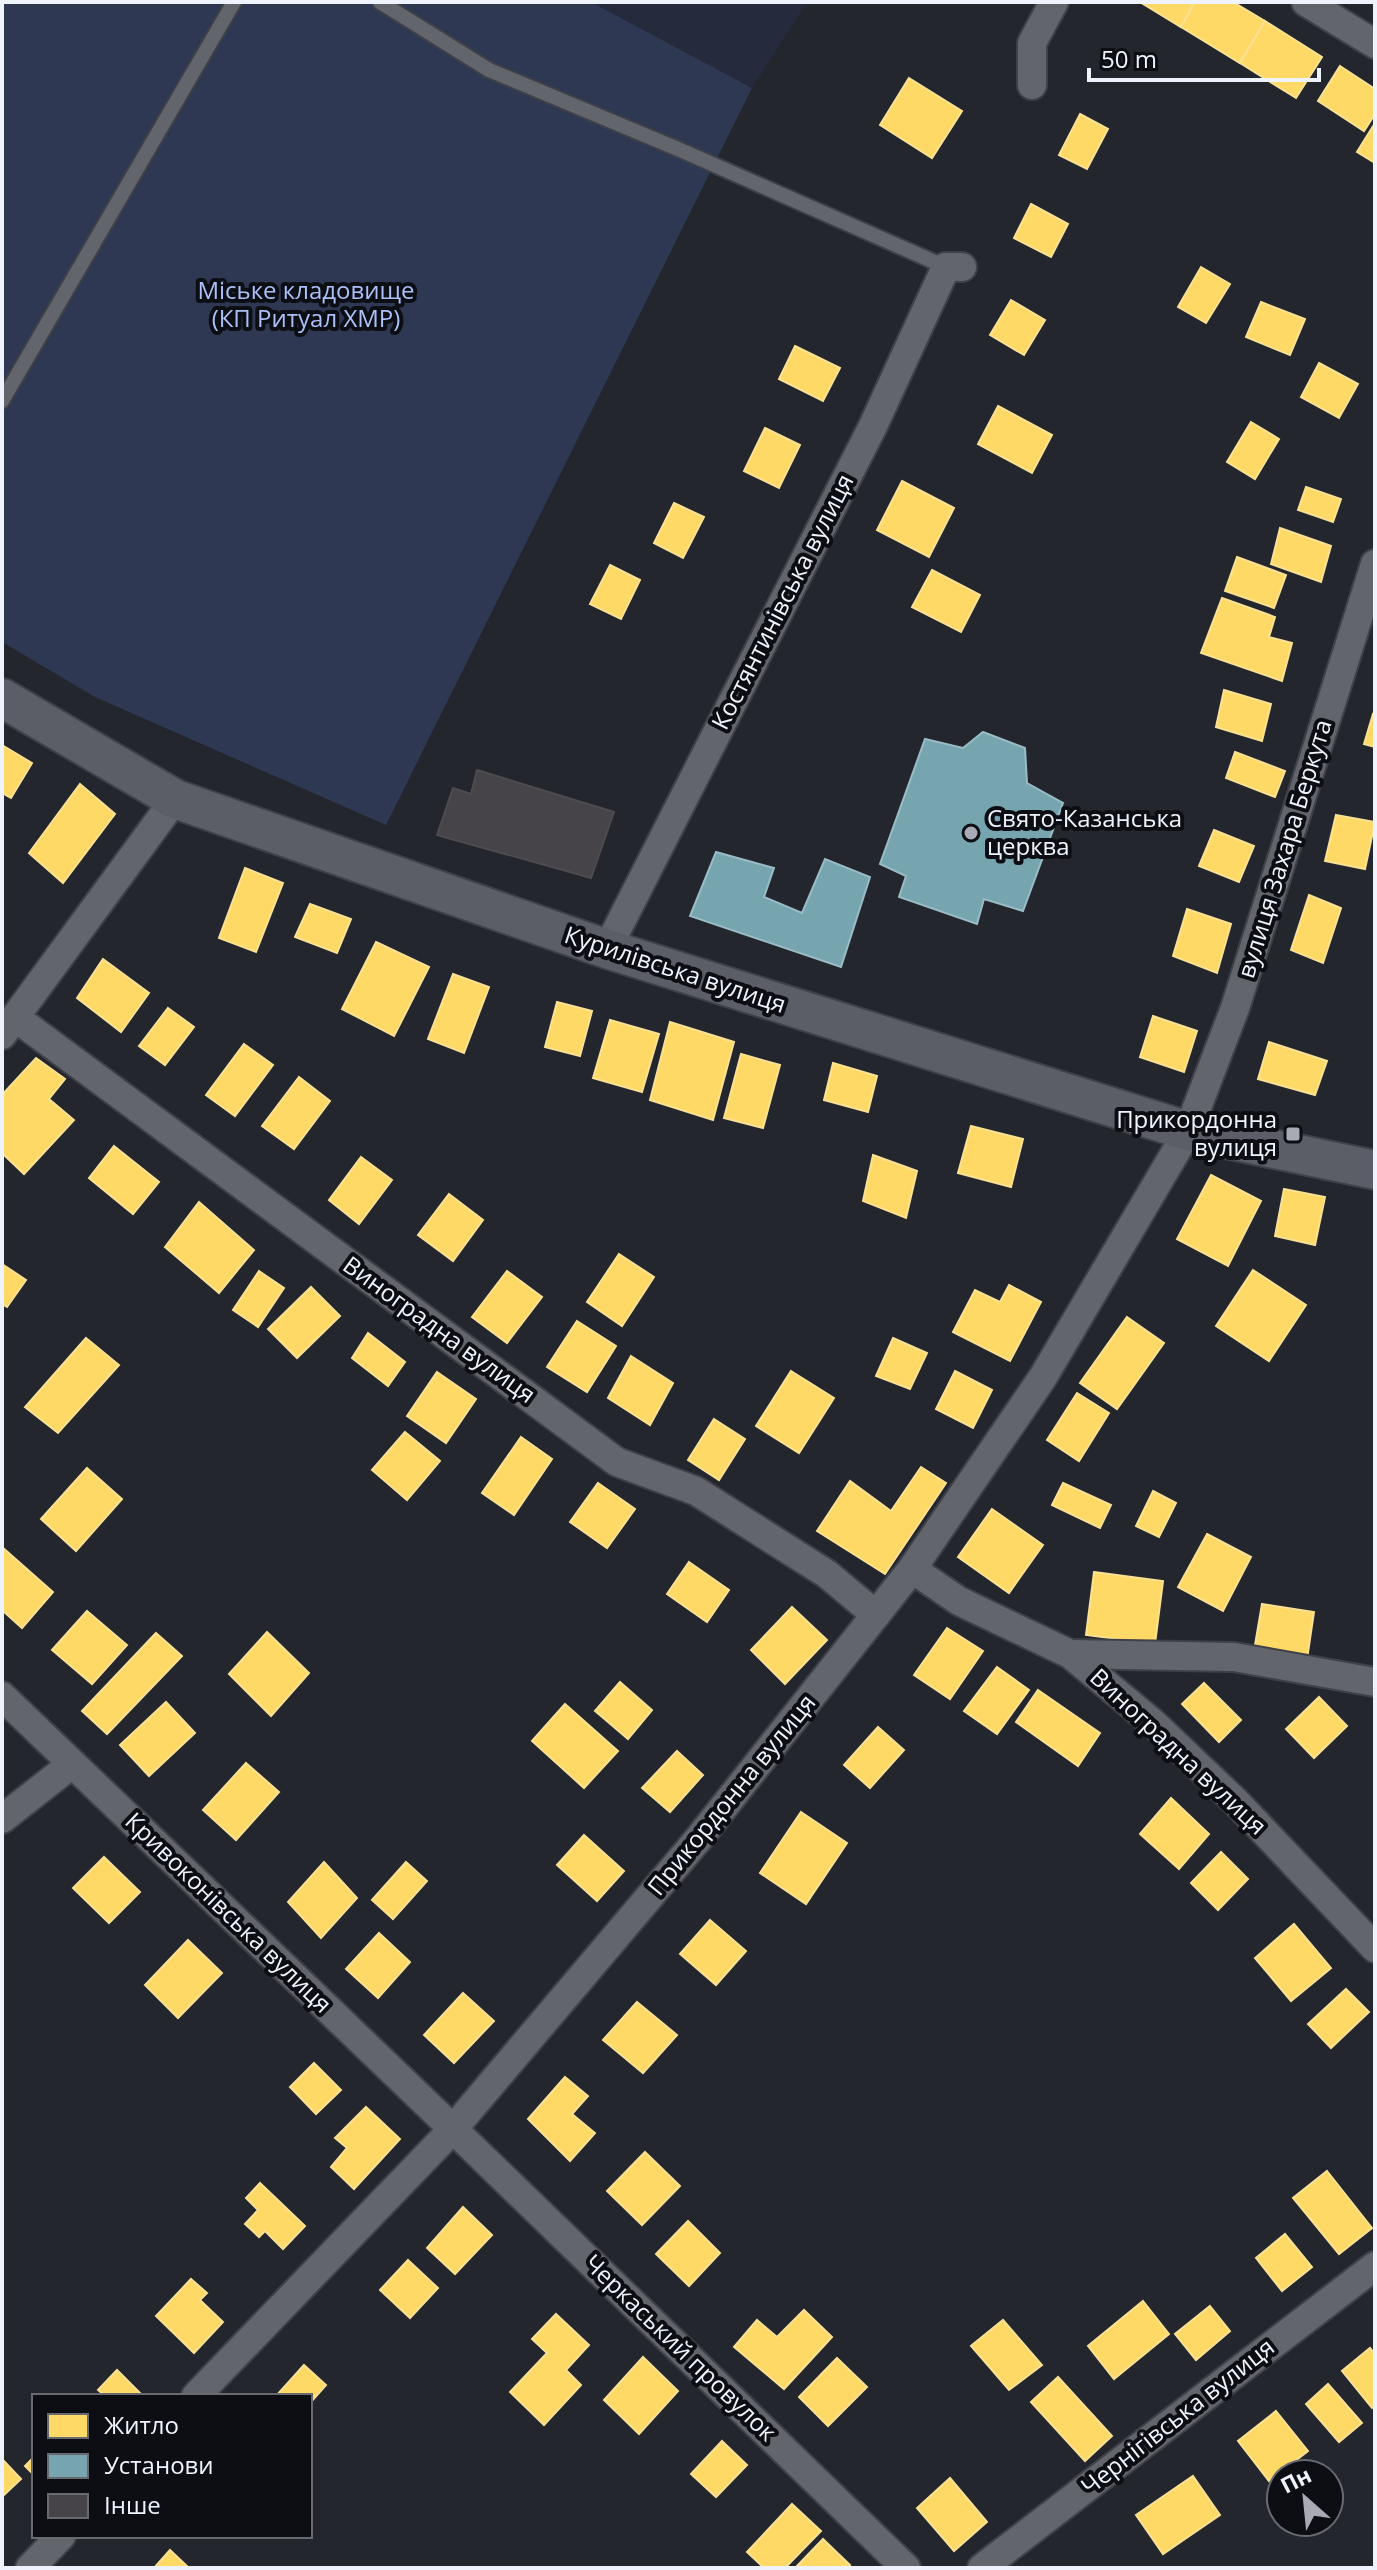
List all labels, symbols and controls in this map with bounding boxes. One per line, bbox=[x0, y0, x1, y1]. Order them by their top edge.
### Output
scale bar bbox=[1089, 32, 1319, 82]
text: 50 m bbox=[1101, 42, 1157, 75]
park label: Міське кладовище (КП Ритуал ХМР) bbox=[197, 273, 415, 334]
street label: Костянтинівська вулиця bbox=[703, 468, 861, 735]
street label: вулиця Захара Беркута bbox=[1229, 715, 1339, 982]
place label: Свято-Казанська церква bbox=[987, 801, 1182, 862]
marker: Свято-Казанська церква bbox=[962, 824, 980, 842]
street label: Курилівська вулиця bbox=[561, 917, 790, 1020]
place label: Прикордонна вулиця bbox=[1116, 1102, 1277, 1163]
marker: Прикордонна вулиця bbox=[1284, 1125, 1302, 1143]
street label: Виноградна вулиця bbox=[337, 1248, 543, 1410]
street label: Виноградна вулиця bbox=[1084, 1660, 1275, 1842]
street label: Прикордонна вулиця bbox=[639, 1686, 822, 1902]
street label: Кривоконівська вулиця bbox=[119, 1804, 340, 2019]
street label: Черкаський провулок bbox=[578, 2246, 785, 2448]
street label: Чернігівська вулиця bbox=[1074, 2330, 1281, 2502]
legend bbox=[32, 2394, 312, 2538]
text: Житло bbox=[104, 2408, 179, 2441]
text: Установи bbox=[104, 2448, 214, 2481]
north arrow bbox=[1265, 2458, 1345, 2538]
text: Пн bbox=[1275, 2459, 1316, 2500]
text: Інше bbox=[104, 2488, 161, 2521]

